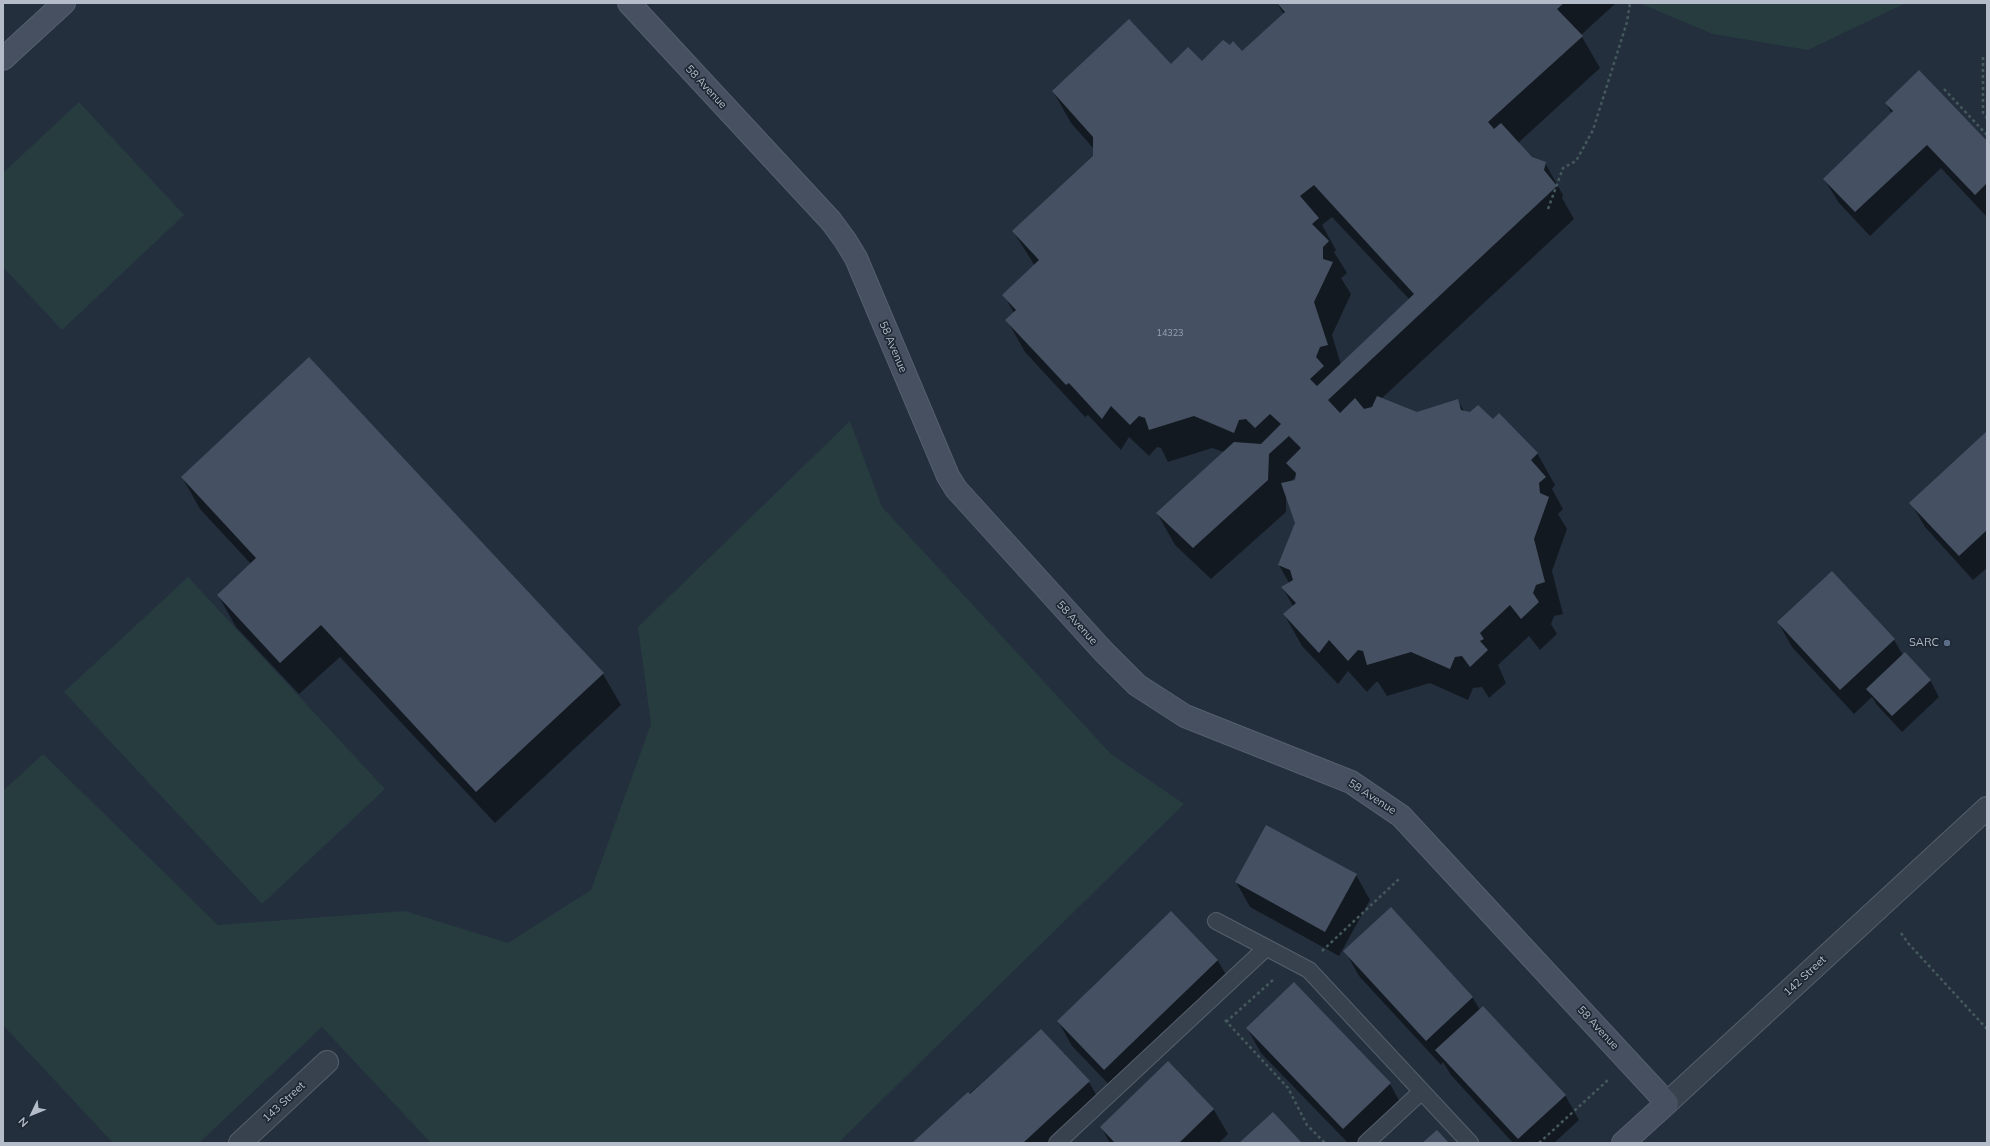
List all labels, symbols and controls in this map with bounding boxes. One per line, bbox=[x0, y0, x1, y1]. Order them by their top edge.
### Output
street label: 58 Avenue bbox=[683, 63, 729, 111]
street label: 58 Avenue bbox=[876, 319, 910, 375]
house number: 14323 bbox=[1157, 328, 1183, 338]
street label: 58 Avenue bbox=[1054, 598, 1100, 648]
place label: SARC bbox=[1909, 636, 1939, 650]
marker: SARC bbox=[1942, 638, 1952, 648]
street label: 58 Avenue bbox=[1346, 777, 1398, 817]
street label: 142 Street bbox=[1781, 953, 1829, 999]
street label: 58 Avenue bbox=[1575, 1004, 1621, 1052]
street label: 143 Street bbox=[260, 1079, 308, 1125]
north arrow bbox=[12, 1094, 52, 1134]
text: N bbox=[15, 1114, 31, 1130]

